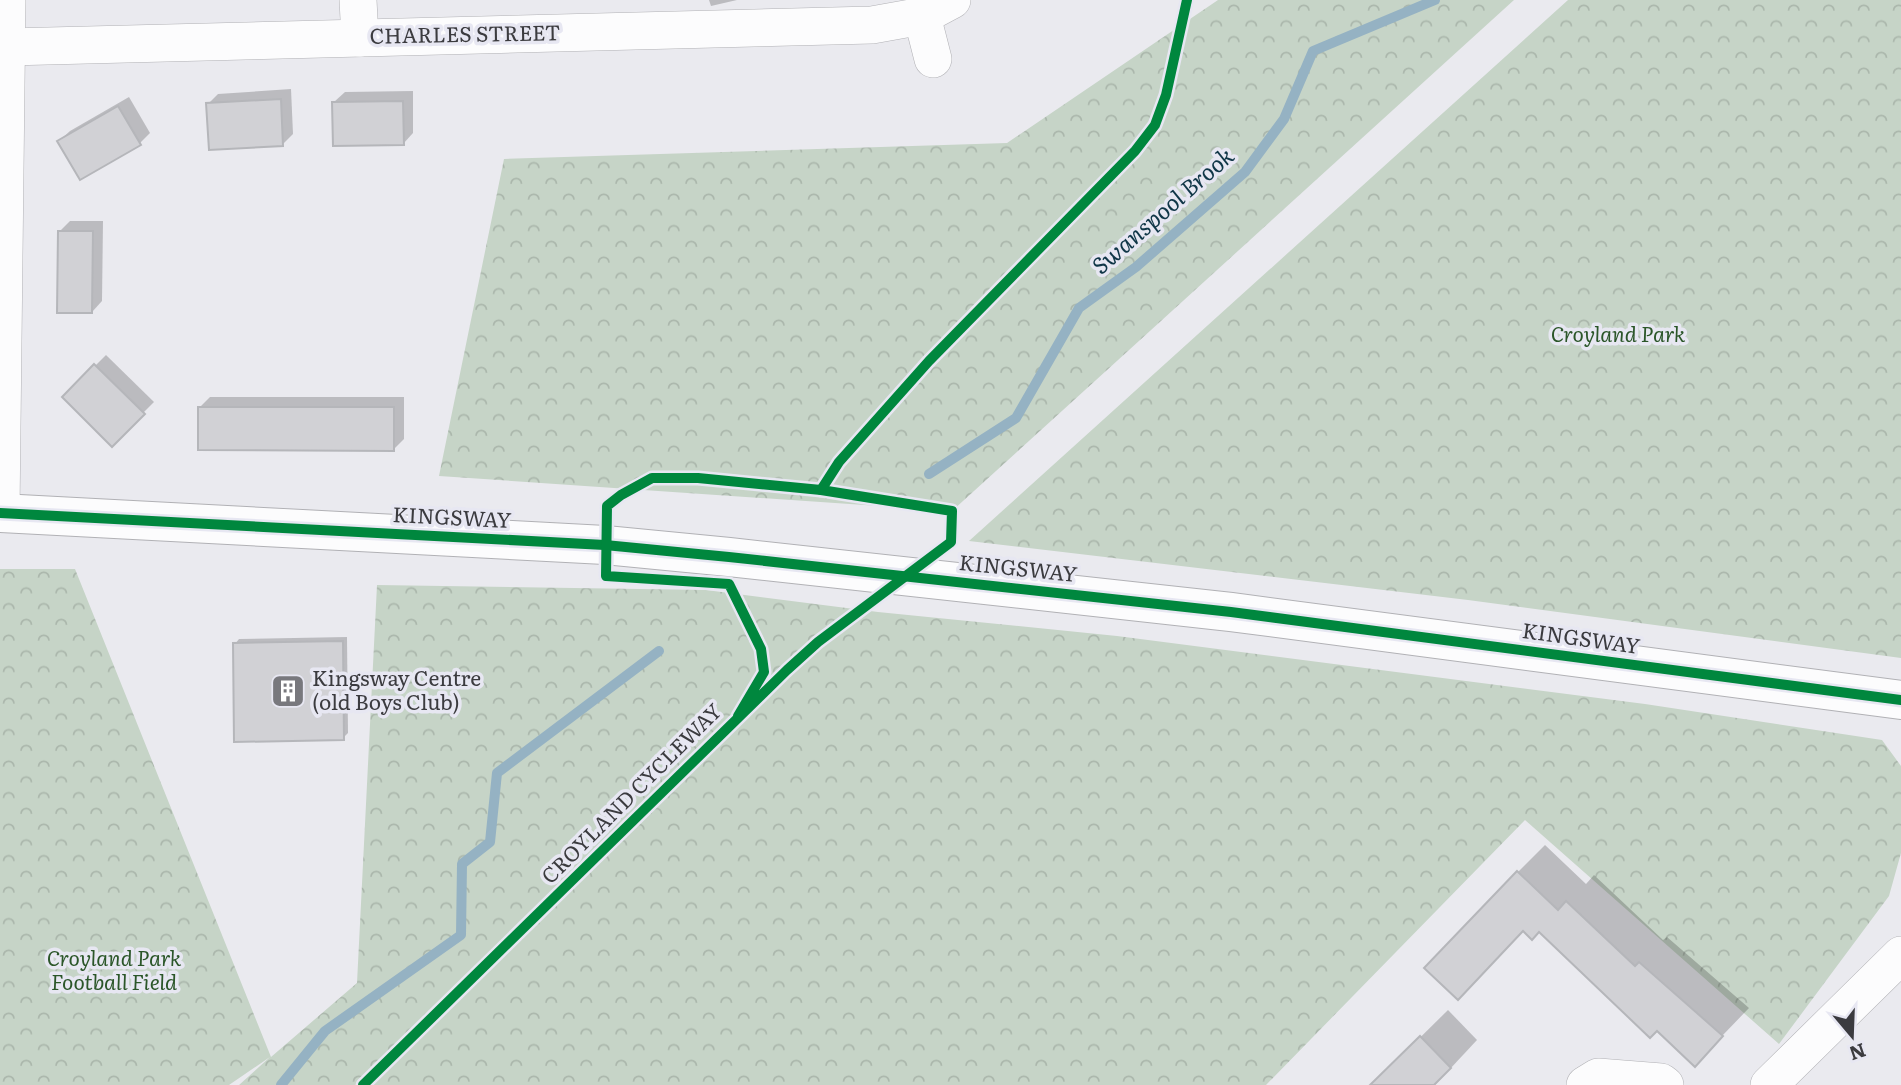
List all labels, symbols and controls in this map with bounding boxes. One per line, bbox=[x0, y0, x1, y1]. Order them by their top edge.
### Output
street label: CHARLES STREET bbox=[369, 15, 561, 50]
water label: Swanspool Brook bbox=[1083, 138, 1240, 281]
park label: Croyland Park bbox=[1551, 317, 1686, 348]
street label: KINGSWAY bbox=[392, 497, 512, 534]
street label: KINGSWAY bbox=[958, 545, 1079, 588]
street label: KINGSWAY bbox=[1520, 613, 1642, 660]
place label: Kingsway Centre (old Boys Club) bbox=[312, 661, 481, 716]
building icon: Kingsway Centre (old Boys Club) bbox=[269, 672, 307, 710]
street label: CROYLAND CYCLEWAY bbox=[533, 695, 728, 890]
park label: Croyland Park Football Field bbox=[47, 941, 182, 996]
north arrow bbox=[1817, 1001, 1887, 1071]
text: N bbox=[1846, 1037, 1870, 1069]

